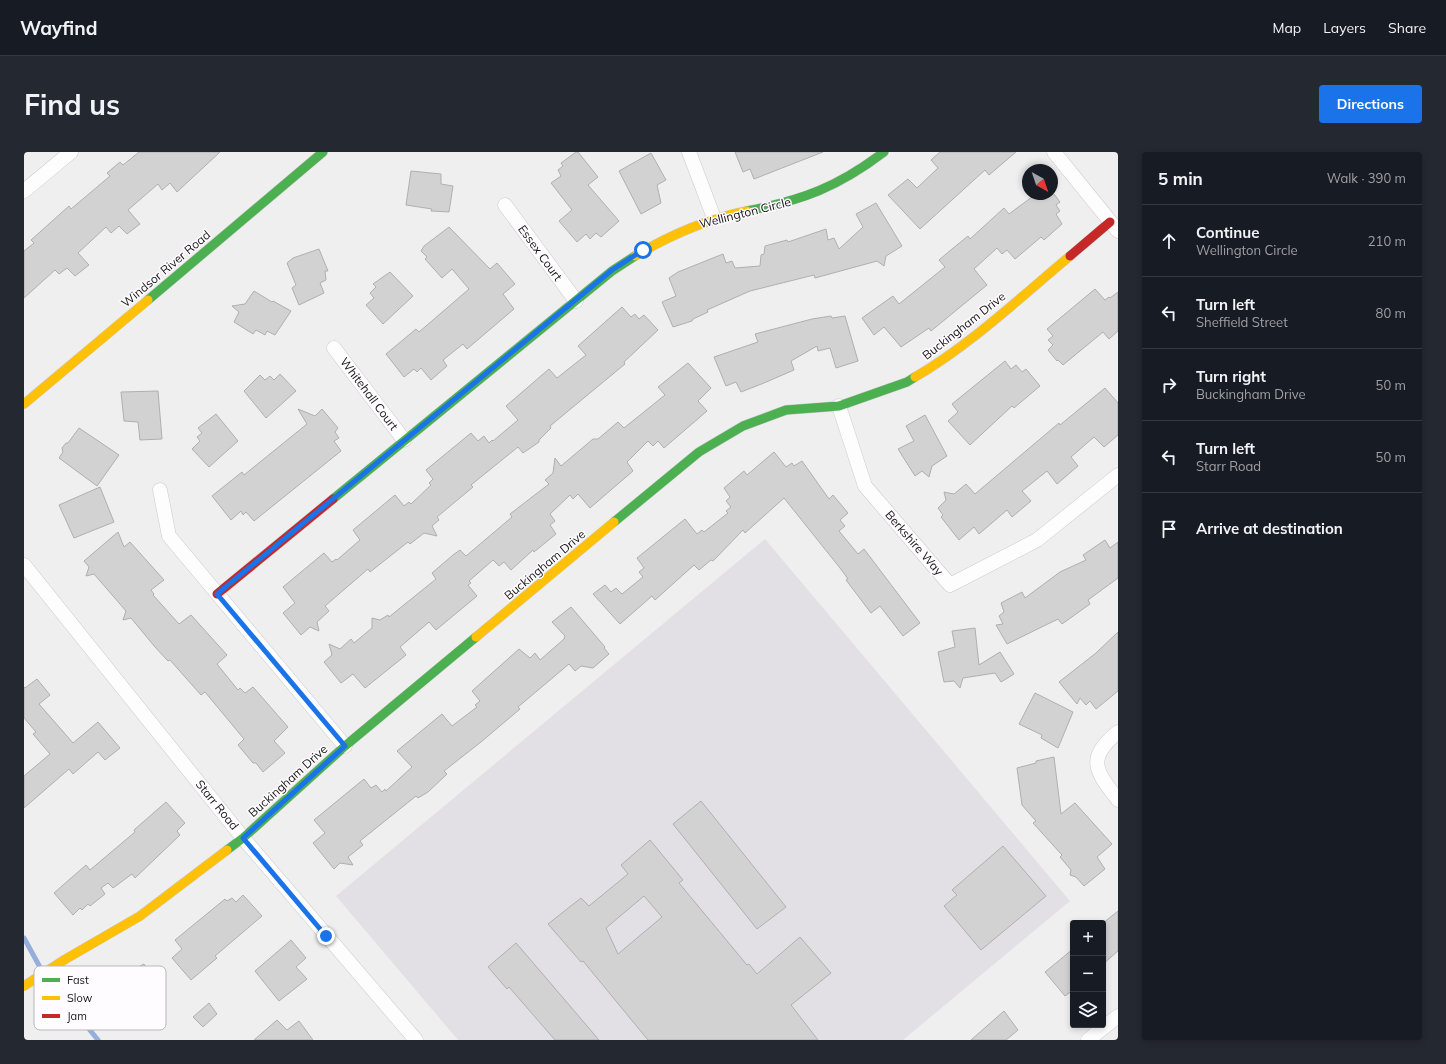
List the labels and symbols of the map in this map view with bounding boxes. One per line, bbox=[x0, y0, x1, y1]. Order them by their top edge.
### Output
north arrow bbox=[1022, 164, 1058, 200]
street label: Wellington Circle bbox=[698, 194, 792, 231]
street label: Essex Court bbox=[515, 222, 566, 284]
street label: Windsor River Road bbox=[118, 227, 213, 310]
route start bbox=[634, 241, 652, 259]
street label: Buckingham Drive bbox=[919, 289, 1008, 363]
street label: Whitehall Court bbox=[337, 354, 402, 433]
street label: Berkshire Way bbox=[882, 507, 947, 579]
street label: Buckingham Drive bbox=[501, 526, 588, 603]
street label: Buckingham Drive bbox=[245, 741, 330, 820]
street label: Starr Road bbox=[193, 777, 242, 833]
route end bbox=[317, 927, 335, 945]
legend bbox=[34, 966, 166, 1030]
text: Fast bbox=[67, 973, 89, 987]
text: Slow bbox=[67, 991, 93, 1005]
text: Jam bbox=[67, 1009, 87, 1023]

